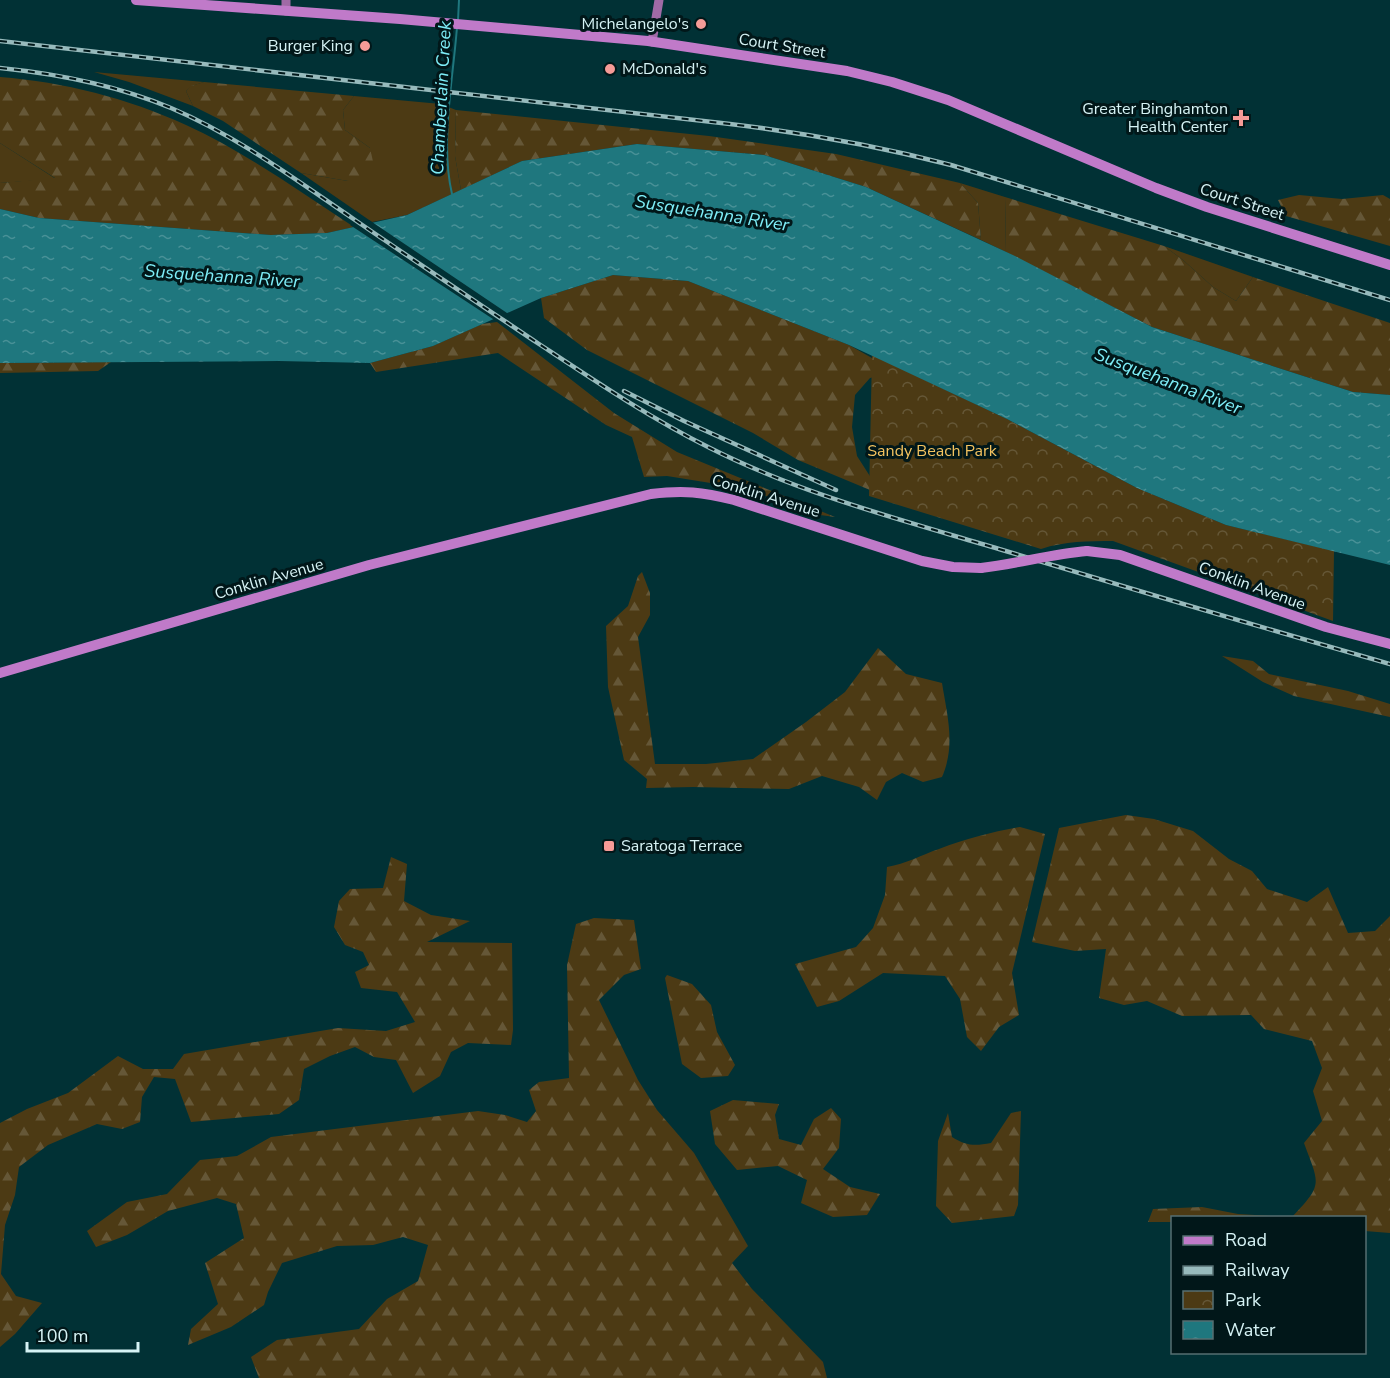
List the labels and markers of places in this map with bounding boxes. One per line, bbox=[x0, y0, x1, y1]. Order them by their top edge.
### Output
place label: Michelangelo's bbox=[582, 13, 689, 35]
marker: Michelangelo's bbox=[694, 17, 708, 31]
place label: Burger King bbox=[268, 35, 353, 57]
marker: Burger King bbox=[358, 39, 372, 53]
place label: McDonald's bbox=[622, 58, 707, 80]
marker: McDonald's bbox=[603, 62, 617, 76]
place label: Greater Binghamton Health Center bbox=[1082, 98, 1228, 138]
marker: Greater Binghamton Health Center bbox=[1232, 109, 1250, 127]
place label: Saratoga Terrace bbox=[621, 835, 742, 857]
marker: Saratoga Terrace bbox=[602, 839, 616, 853]

